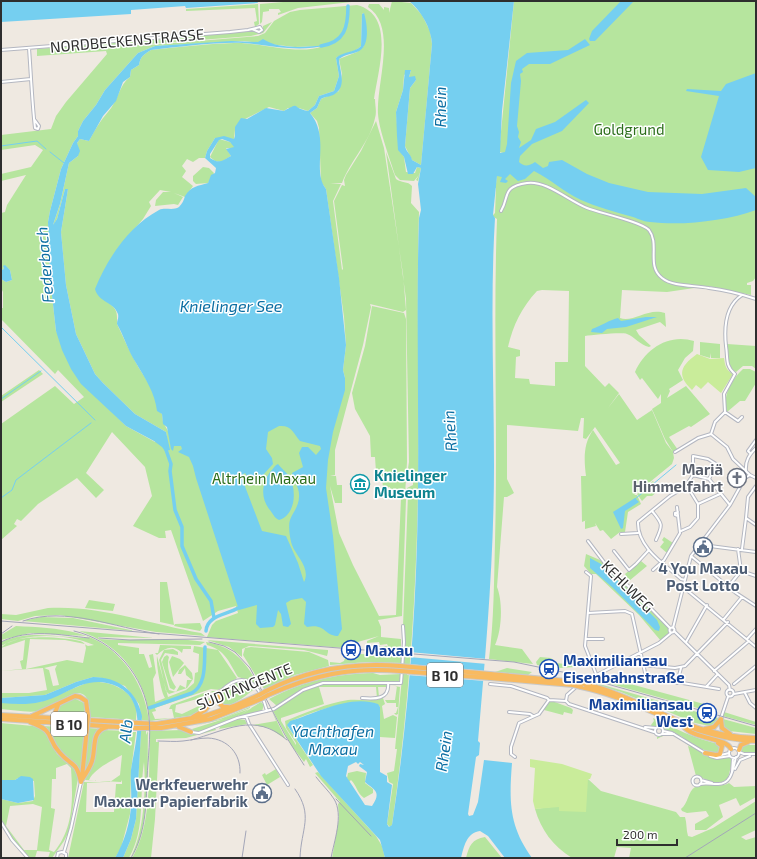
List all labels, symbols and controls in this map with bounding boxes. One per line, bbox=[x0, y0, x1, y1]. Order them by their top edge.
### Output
street label: NORDBECKENSTRASSE bbox=[49, 24, 205, 56]
water label: Rhein bbox=[430, 87, 449, 127]
park label: Goldgrund bbox=[593, 120, 665, 138]
water label: Federbach bbox=[31, 226, 57, 304]
water label: Knielinger See bbox=[180, 296, 283, 315]
water label: Rhein bbox=[438, 410, 460, 452]
place label: Mariä Himmelfahrt bbox=[633, 460, 723, 495]
place label: Knielinger Museum bbox=[374, 466, 447, 501]
church icon: Mariä Himmelfahrt bbox=[726, 467, 748, 489]
park label: Altrhein Maxau bbox=[212, 469, 316, 487]
museum icon: Knielinger Museum bbox=[349, 473, 371, 495]
public building icon: 4 You Maxau Post Lotto bbox=[692, 536, 714, 558]
street label: KEHLWEG bbox=[598, 556, 658, 616]
place label: 4 You Maxau Post Lotto bbox=[658, 559, 748, 594]
station icon: Maxau bbox=[340, 639, 362, 661]
place label: Maxau bbox=[365, 641, 413, 659]
place label: Maximiliansau Eisenbahnstraße bbox=[563, 651, 685, 686]
station icon: Maximiliansau Eisenbahnstraße bbox=[538, 658, 560, 680]
street label: SÜDTANGENTE bbox=[194, 659, 294, 713]
road number: B 10 bbox=[427, 663, 463, 687]
place label: Maximiliansau West bbox=[589, 695, 693, 730]
station icon: Maximiliansau West bbox=[696, 702, 718, 724]
road number: B 10 bbox=[51, 712, 87, 736]
water label: Alb bbox=[114, 718, 136, 745]
water label: Yachthafen Maxau bbox=[292, 721, 374, 758]
water label: Rhein bbox=[431, 729, 455, 773]
place label: Werkfeuerwehr Maxauer Papierfabrik bbox=[94, 775, 249, 810]
public building icon: Werkfeuerwehr Maxauer Papierfabrik bbox=[251, 782, 273, 804]
scale bar bbox=[617, 821, 677, 847]
text: 200 m bbox=[623, 827, 657, 841]

